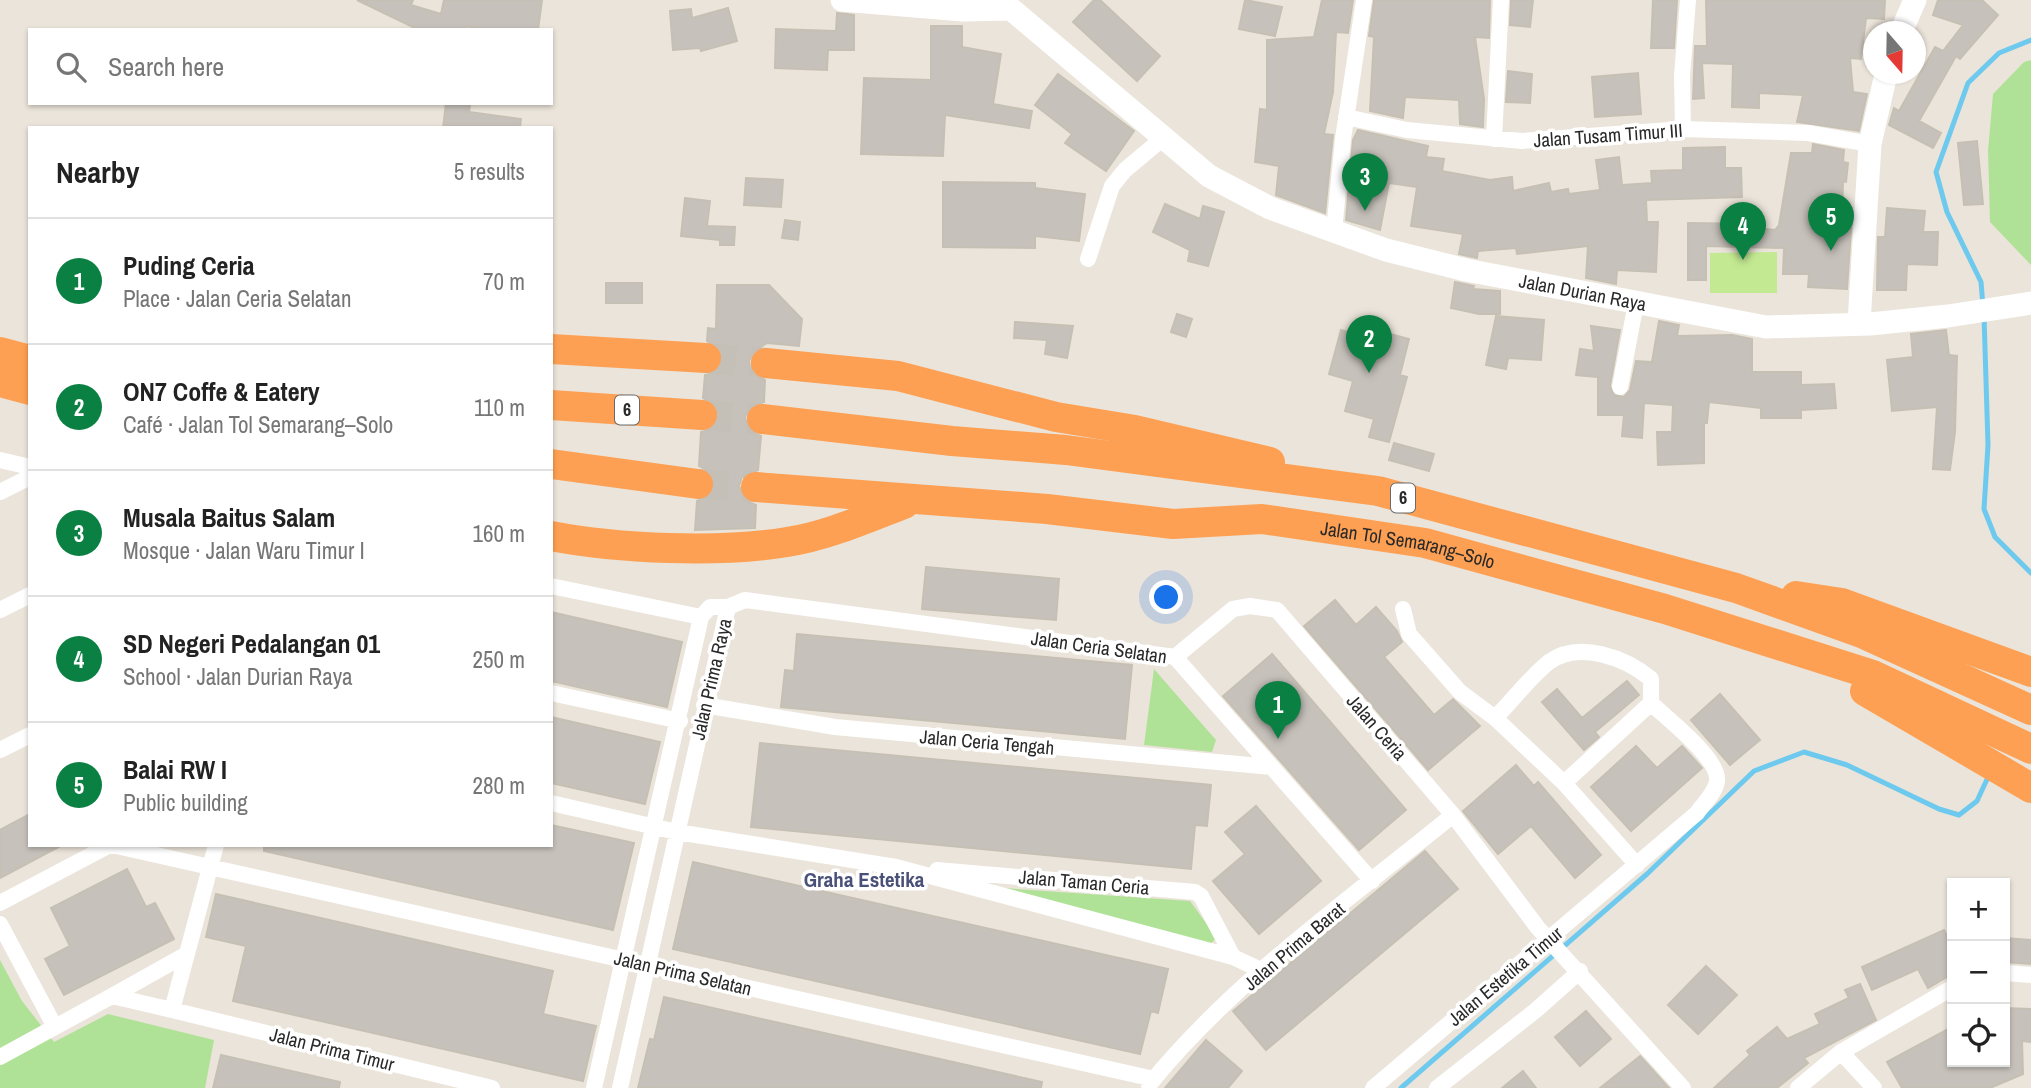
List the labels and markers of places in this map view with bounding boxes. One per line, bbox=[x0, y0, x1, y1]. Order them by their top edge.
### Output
pin: 3 bbox=[1342, 153, 1388, 211]
pin: 5 bbox=[1808, 193, 1854, 251]
pin: 4 bbox=[1720, 202, 1766, 260]
pin: 2 bbox=[1346, 315, 1392, 373]
pin: 1 bbox=[1255, 681, 1301, 739]

